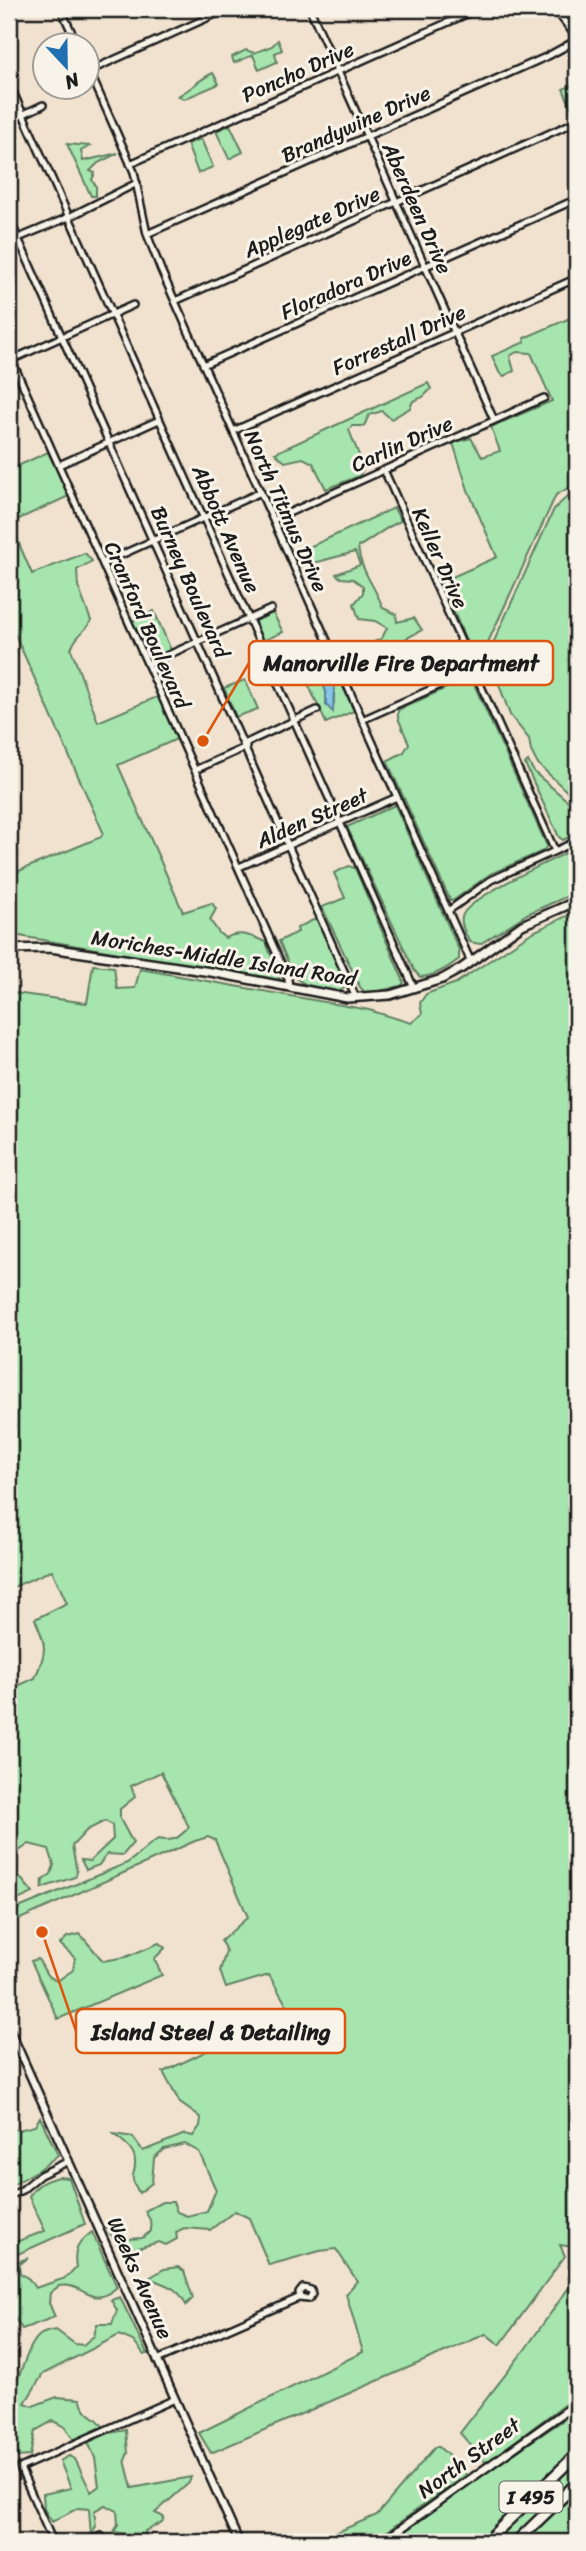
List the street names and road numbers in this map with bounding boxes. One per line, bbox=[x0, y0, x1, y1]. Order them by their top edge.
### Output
street label: Poncho Drive bbox=[236, 30, 361, 114]
street label: Brandywine Drive bbox=[275, 74, 437, 174]
street label: Aberdeen Drive bbox=[371, 135, 463, 280]
street label: Applegate Drive bbox=[237, 175, 387, 269]
street label: Floradora Drive bbox=[274, 239, 418, 331]
street label: Forrestall Drive bbox=[326, 293, 472, 387]
street label: Carlin Drive bbox=[345, 405, 459, 483]
street label: North Titmus Drive bbox=[233, 424, 339, 599]
street label: Abbott Avenue bbox=[180, 458, 271, 600]
street label: Burney Boulevard bbox=[139, 500, 241, 666]
street label: Keller Drive bbox=[401, 501, 479, 615]
street label: Cranford Boulevard bbox=[93, 535, 202, 717]
street label: Alden Street bbox=[249, 776, 375, 860]
street label: Moriches-Middle Island Road bbox=[89, 918, 361, 998]
street label: Weeks Avenue bbox=[96, 2210, 184, 2346]
street label: North Street bbox=[409, 2406, 530, 2509]
road number: I 495 bbox=[500, 2482, 562, 2512]

